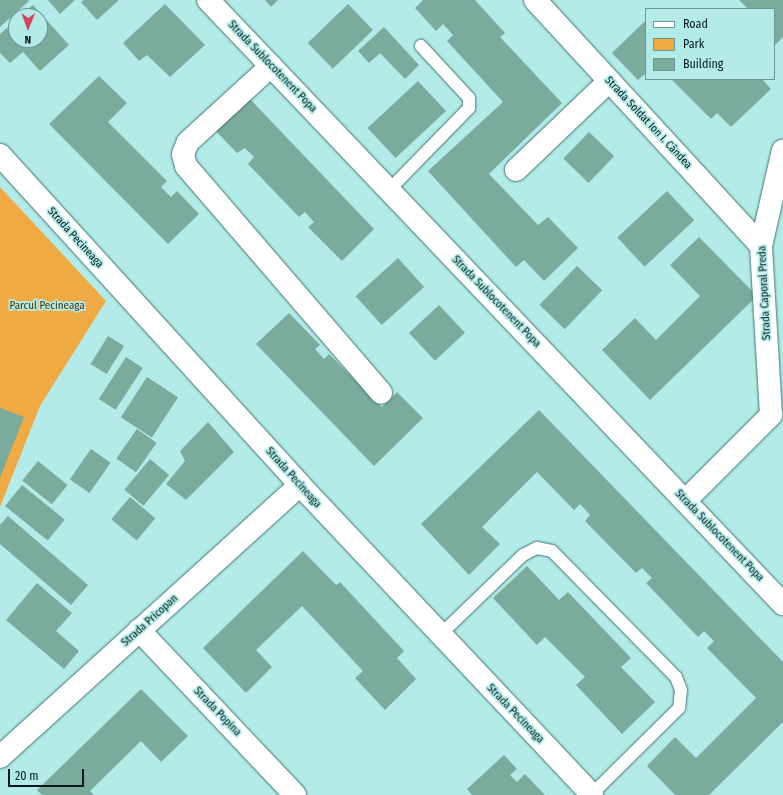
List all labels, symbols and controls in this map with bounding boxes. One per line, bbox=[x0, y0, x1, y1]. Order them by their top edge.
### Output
north arrow bbox=[8, 8, 48, 48]
legend bbox=[645, 8, 775, 80]
text: Road bbox=[683, 17, 708, 31]
street label: Strada Sublocotenent Popa bbox=[225, 18, 319, 116]
text: N bbox=[24, 33, 31, 46]
text: Park bbox=[683, 37, 704, 51]
text: Building bbox=[683, 57, 723, 71]
street label: Strada Soldat Ion I. Cândea bbox=[602, 74, 694, 172]
street label: Strada Pecineaga bbox=[44, 205, 106, 271]
street label: Strada Caporal Preda bbox=[756, 246, 774, 340]
street label: Strada Sublocotenent Popa bbox=[449, 253, 543, 351]
park label: Parcul Pecineaga bbox=[9, 299, 85, 313]
street label: Strada Pecineaga bbox=[262, 445, 324, 511]
street label: Strada Sublocotenent Popa bbox=[672, 487, 766, 585]
street label: Strada Pricopan bbox=[119, 592, 181, 650]
street label: Strada Pecineaga bbox=[484, 682, 546, 746]
street label: Strada Popina bbox=[190, 685, 244, 739]
scale bar bbox=[10, 761, 86, 787]
text: 20 m bbox=[15, 769, 39, 783]

